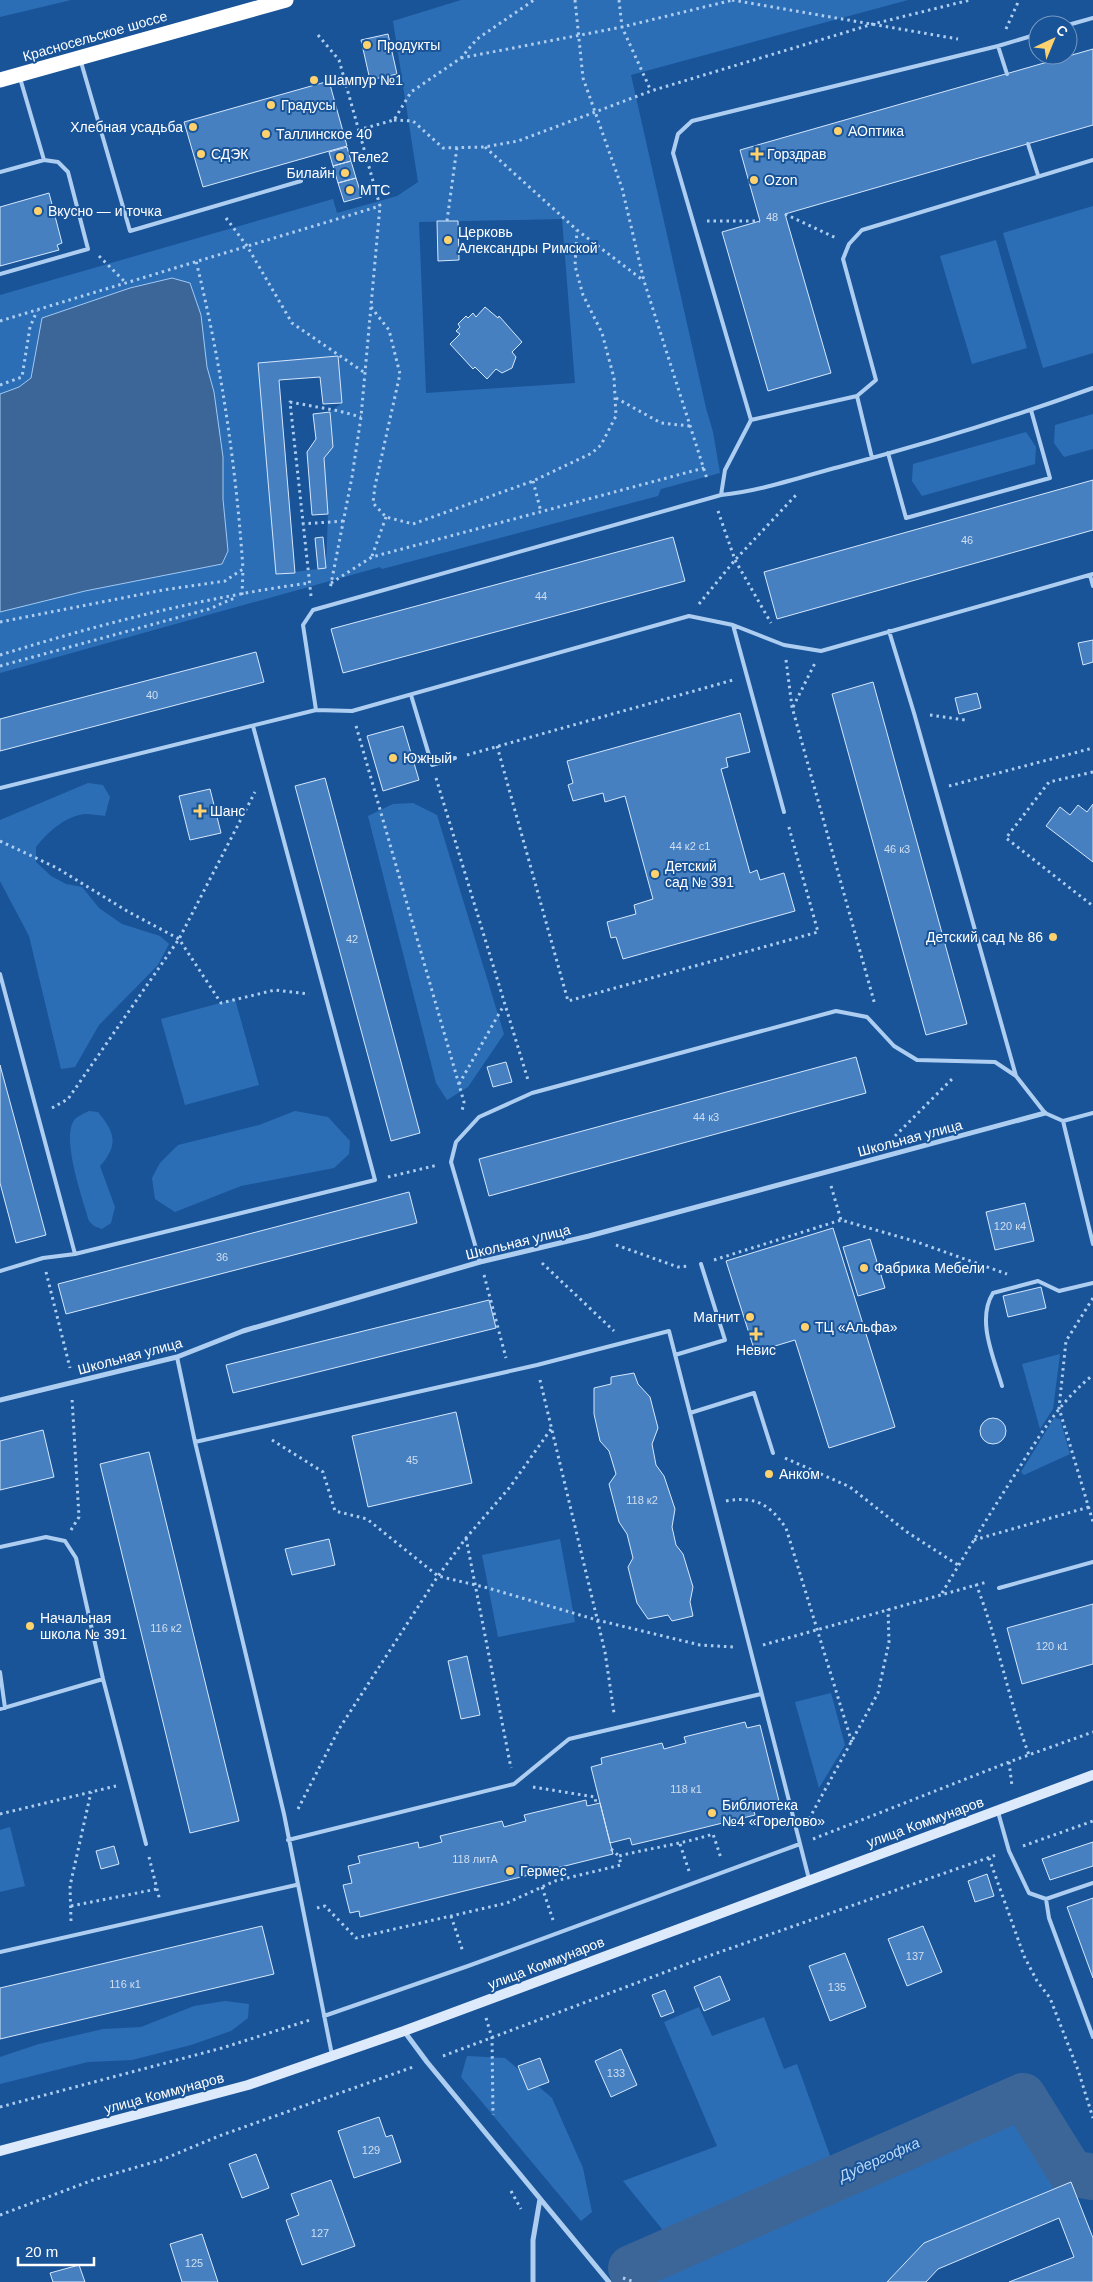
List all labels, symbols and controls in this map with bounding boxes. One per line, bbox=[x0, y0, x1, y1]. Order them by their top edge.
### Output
street label: Красносельское шоссе bbox=[21, 8, 169, 64]
north arrow bbox=[1028, 15, 1078, 65]
text: С bbox=[1053, 21, 1071, 40]
place label: Продукты bbox=[377, 37, 440, 53]
marker: Продукты bbox=[361, 39, 373, 51]
place label: Шампур №1 bbox=[324, 72, 403, 88]
marker: Шампур №1 bbox=[308, 74, 320, 86]
place label: Градусы bbox=[281, 97, 335, 113]
marker: Градусы bbox=[265, 99, 277, 111]
place label: Хлебная усадьба bbox=[70, 119, 183, 135]
marker: Хлебная усадьба bbox=[187, 121, 199, 133]
place label: АОптика bbox=[848, 123, 904, 139]
marker: АОптика bbox=[832, 125, 844, 137]
place label: Таллинское 40 bbox=[276, 126, 372, 142]
marker: Таллинское 40 bbox=[260, 128, 272, 140]
place label: СДЭК bbox=[211, 146, 249, 162]
place label: Горздрав bbox=[767, 146, 826, 162]
marker: СДЭК bbox=[195, 148, 207, 160]
marker: Горздрав bbox=[751, 148, 763, 160]
place label: Теле2 bbox=[350, 149, 389, 165]
marker: Теле2 bbox=[334, 151, 346, 163]
place label: Билайн bbox=[286, 165, 335, 181]
marker: Билайн bbox=[339, 167, 351, 179]
place label: Ozon bbox=[764, 172, 797, 188]
marker: Ozon bbox=[748, 174, 760, 186]
place label: МТС bbox=[360, 182, 390, 198]
marker: МТС bbox=[344, 184, 356, 196]
place label: Вкусно — и точка bbox=[48, 203, 162, 219]
marker: Вкусно — и точка bbox=[32, 205, 44, 217]
house number: 48 bbox=[766, 211, 778, 223]
place label: Церковь Александры Римской bbox=[458, 224, 598, 256]
marker: Церковь Александры Римской bbox=[442, 234, 454, 246]
house number: 46 bbox=[961, 534, 973, 546]
house number: 44 bbox=[535, 590, 547, 602]
house number: 40 bbox=[146, 689, 158, 701]
place label: Южный bbox=[403, 750, 452, 766]
marker: Южный bbox=[387, 752, 399, 764]
place label: Шанс bbox=[210, 803, 245, 819]
marker: Шанс bbox=[194, 805, 206, 817]
house number: 44 к2 с1 bbox=[670, 840, 710, 852]
house number: 46 к3 bbox=[884, 843, 910, 855]
place label: Детский сад № 391 bbox=[665, 858, 734, 890]
marker: Детский сад № 391 bbox=[649, 868, 661, 880]
place label: Детский сад № 86 bbox=[926, 929, 1043, 945]
marker: Детский сад № 86 bbox=[1047, 931, 1059, 943]
house number: 42 bbox=[346, 933, 358, 945]
house number: 44 к3 bbox=[693, 1111, 719, 1123]
street label: Школьная улица bbox=[856, 1116, 964, 1160]
house number: 120 к4 bbox=[994, 1220, 1026, 1232]
street label: Школьная улица bbox=[464, 1221, 572, 1263]
house number: 36 bbox=[216, 1251, 228, 1263]
place label: Фабрика Мебели bbox=[874, 1260, 985, 1276]
marker: Фабрика Мебели bbox=[858, 1262, 870, 1274]
place label: Магнит bbox=[693, 1309, 741, 1325]
marker: Магнит bbox=[744, 1311, 756, 1323]
place label: ТЦ «Альфа» bbox=[815, 1319, 898, 1335]
marker: ТЦ «Альфа» bbox=[799, 1321, 811, 1333]
marker: Невис bbox=[750, 1328, 762, 1340]
street label: Школьная улица bbox=[76, 1334, 184, 1378]
place label: Невис bbox=[736, 1342, 776, 1358]
house number: 45 bbox=[406, 1454, 418, 1466]
place label: Анком bbox=[779, 1466, 820, 1482]
marker: Анком bbox=[763, 1468, 775, 1480]
house number: 118 к2 bbox=[626, 1494, 658, 1506]
place label: Начальная школа № 391 bbox=[40, 1610, 127, 1642]
marker: Начальная школа № 391 bbox=[24, 1620, 36, 1632]
house number: 116 к2 bbox=[150, 1622, 182, 1634]
house number: 120 к1 bbox=[1036, 1640, 1068, 1652]
house number: 118 к1 bbox=[670, 1783, 702, 1795]
street label: улица Коммунаров bbox=[864, 1793, 986, 1851]
place label: Библиотека №4 «Горелово» bbox=[722, 1797, 825, 1829]
marker: Библиотека №4 «Горелово» bbox=[706, 1807, 718, 1819]
house number: 118 литА bbox=[452, 1853, 498, 1865]
place label: Гермес bbox=[520, 1863, 567, 1879]
marker: Гермес bbox=[504, 1865, 516, 1877]
street label: улица Коммунаров bbox=[486, 1933, 606, 1993]
house number: 137 bbox=[906, 1950, 924, 1962]
house number: 116 к1 bbox=[109, 1978, 141, 1990]
house number: 135 bbox=[828, 1981, 846, 1993]
house number: 133 bbox=[607, 2067, 625, 2079]
street label: улица Коммунаров bbox=[102, 2069, 226, 2117]
water label: Дудергофка bbox=[834, 2134, 922, 2185]
house number: 129 bbox=[362, 2144, 380, 2156]
house number: 127 bbox=[311, 2227, 329, 2239]
scale bar bbox=[18, 2234, 94, 2266]
text: 20 m bbox=[25, 2243, 58, 2260]
house number: 125 bbox=[185, 2257, 203, 2269]

